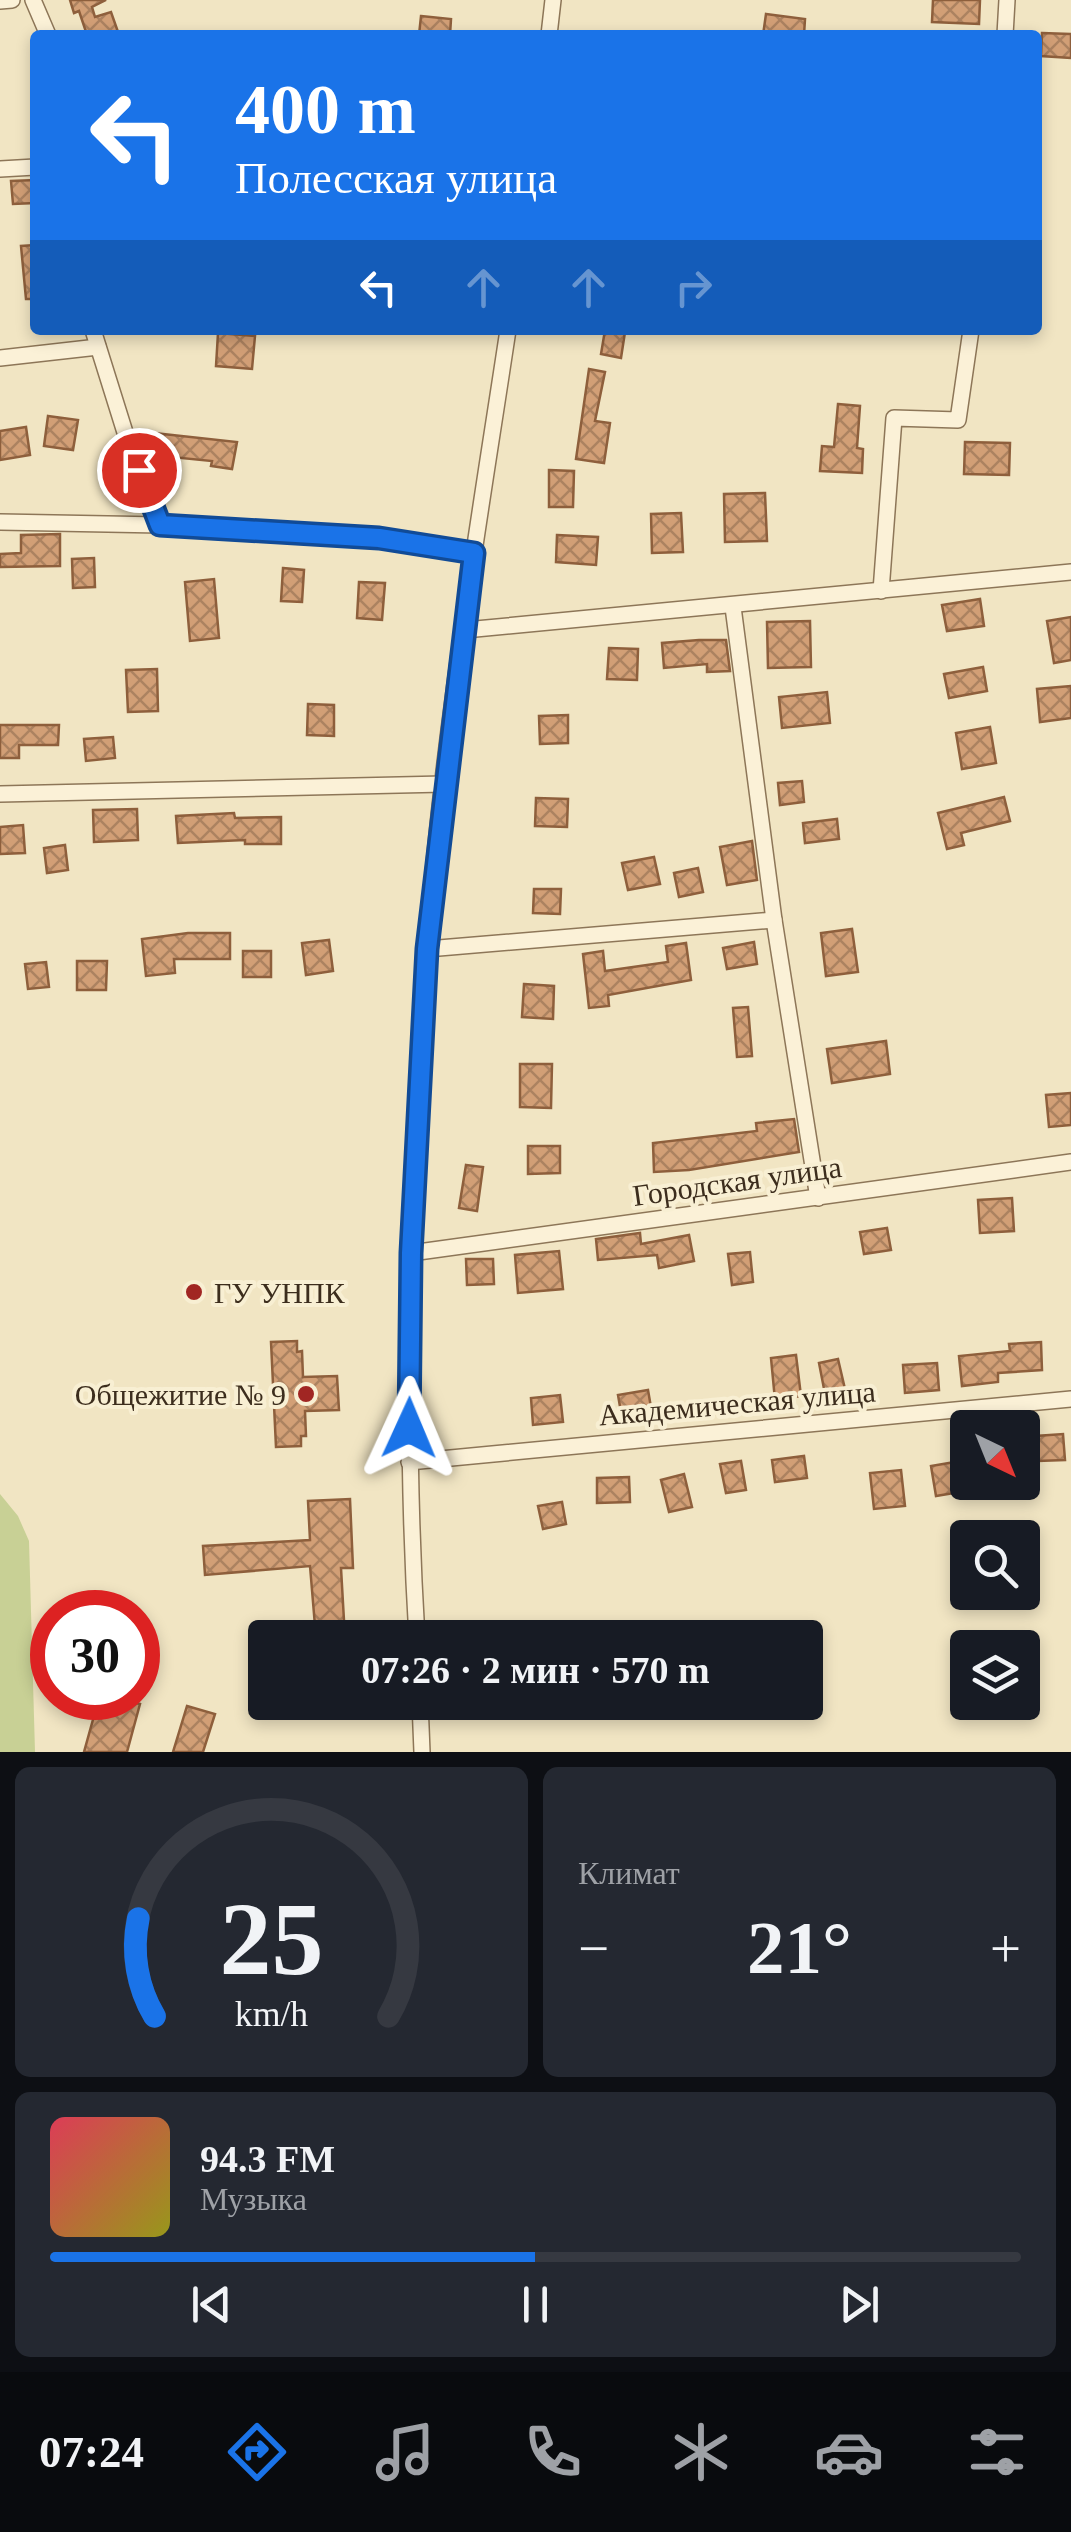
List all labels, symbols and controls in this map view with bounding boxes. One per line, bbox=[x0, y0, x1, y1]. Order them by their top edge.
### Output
icon: left bbox=[70, 70, 200, 200]
text: 400 m bbox=[235, 71, 416, 148]
text: Полесская улица bbox=[235, 153, 557, 203]
icon: left bbox=[351, 260, 406, 315]
icon: ahead bbox=[456, 260, 511, 315]
icon: ahead bbox=[561, 260, 616, 315]
icon: right bbox=[666, 260, 721, 315]
pin bbox=[97, 428, 182, 513]
icon: arrive bbox=[112, 443, 167, 498]
street label: Городская улица bbox=[631, 1150, 843, 1212]
place label: ГУ УНПК bbox=[214, 1276, 346, 1309]
marker: ГУ УНПК bbox=[183, 1281, 205, 1303]
street label: Академическая улица bbox=[597, 1374, 877, 1432]
position arrow bbox=[357, 1376, 461, 1480]
place label: Общежитие № 9 bbox=[75, 1378, 286, 1411]
marker: Общежитие № 9 bbox=[295, 1383, 317, 1405]
north arrow bbox=[950, 1410, 1040, 1500]
map controls bbox=[950, 1410, 1040, 1720]
button: search bbox=[950, 1520, 1040, 1610]
speed limit sign: 30 bbox=[30, 1590, 160, 1720]
button: layers bbox=[950, 1630, 1040, 1720]
text: 07:26 · 2 мин · 570 m bbox=[361, 1649, 710, 1691]
text: Климат bbox=[578, 1855, 680, 1891]
text: 25 bbox=[220, 1881, 324, 1996]
text: 21° bbox=[747, 1906, 852, 1989]
text: − bbox=[578, 1918, 609, 1979]
text: + bbox=[990, 1918, 1021, 1979]
text: km/h bbox=[235, 1994, 308, 2034]
text: 94.3 FM bbox=[200, 2138, 335, 2180]
text: Музыка bbox=[200, 2181, 307, 2217]
icon: previous bbox=[184, 2277, 239, 2332]
icon: pause bbox=[508, 2277, 563, 2332]
icon: next bbox=[832, 2277, 887, 2332]
icon: directions bbox=[222, 2417, 292, 2487]
icon: music bbox=[370, 2417, 440, 2487]
icon: phone bbox=[518, 2417, 588, 2487]
icon: climate bbox=[666, 2417, 736, 2487]
icon: car bbox=[814, 2417, 884, 2487]
icon: filters bbox=[962, 2417, 1032, 2487]
text: 07:24 bbox=[39, 2427, 144, 2477]

